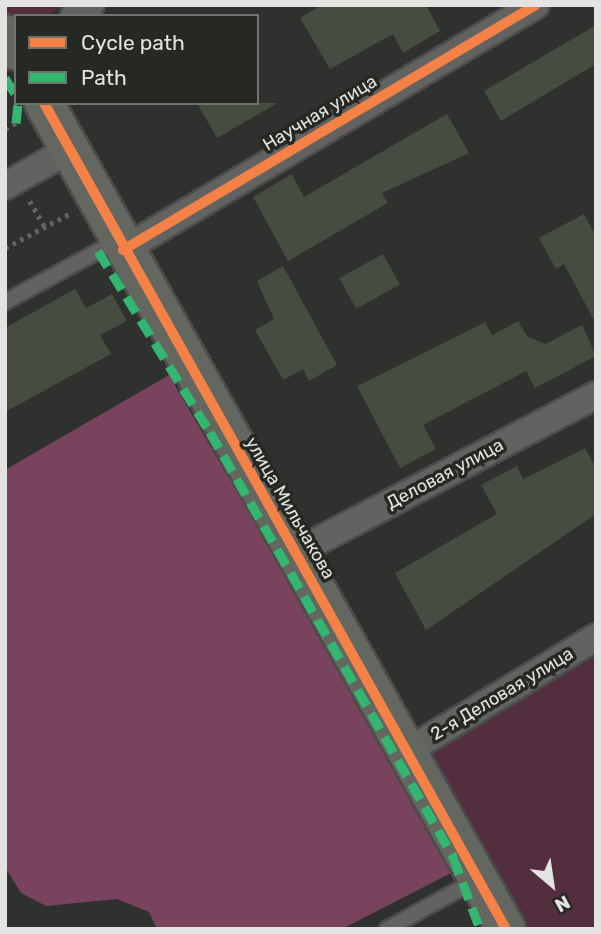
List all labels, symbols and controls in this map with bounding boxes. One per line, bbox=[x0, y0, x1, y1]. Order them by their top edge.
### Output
legend bbox=[14, 14, 259, 105]
text: Cycle path bbox=[81, 30, 185, 55]
text: Path bbox=[81, 65, 127, 90]
street label: Научная улица bbox=[259, 70, 381, 156]
street label: улица Мильчакова bbox=[241, 433, 339, 583]
street label: Деловая улица bbox=[383, 434, 507, 514]
street label: 2-я Деловая улица bbox=[427, 643, 577, 745]
north arrow bbox=[517, 850, 587, 920]
text: N bbox=[551, 890, 574, 917]

